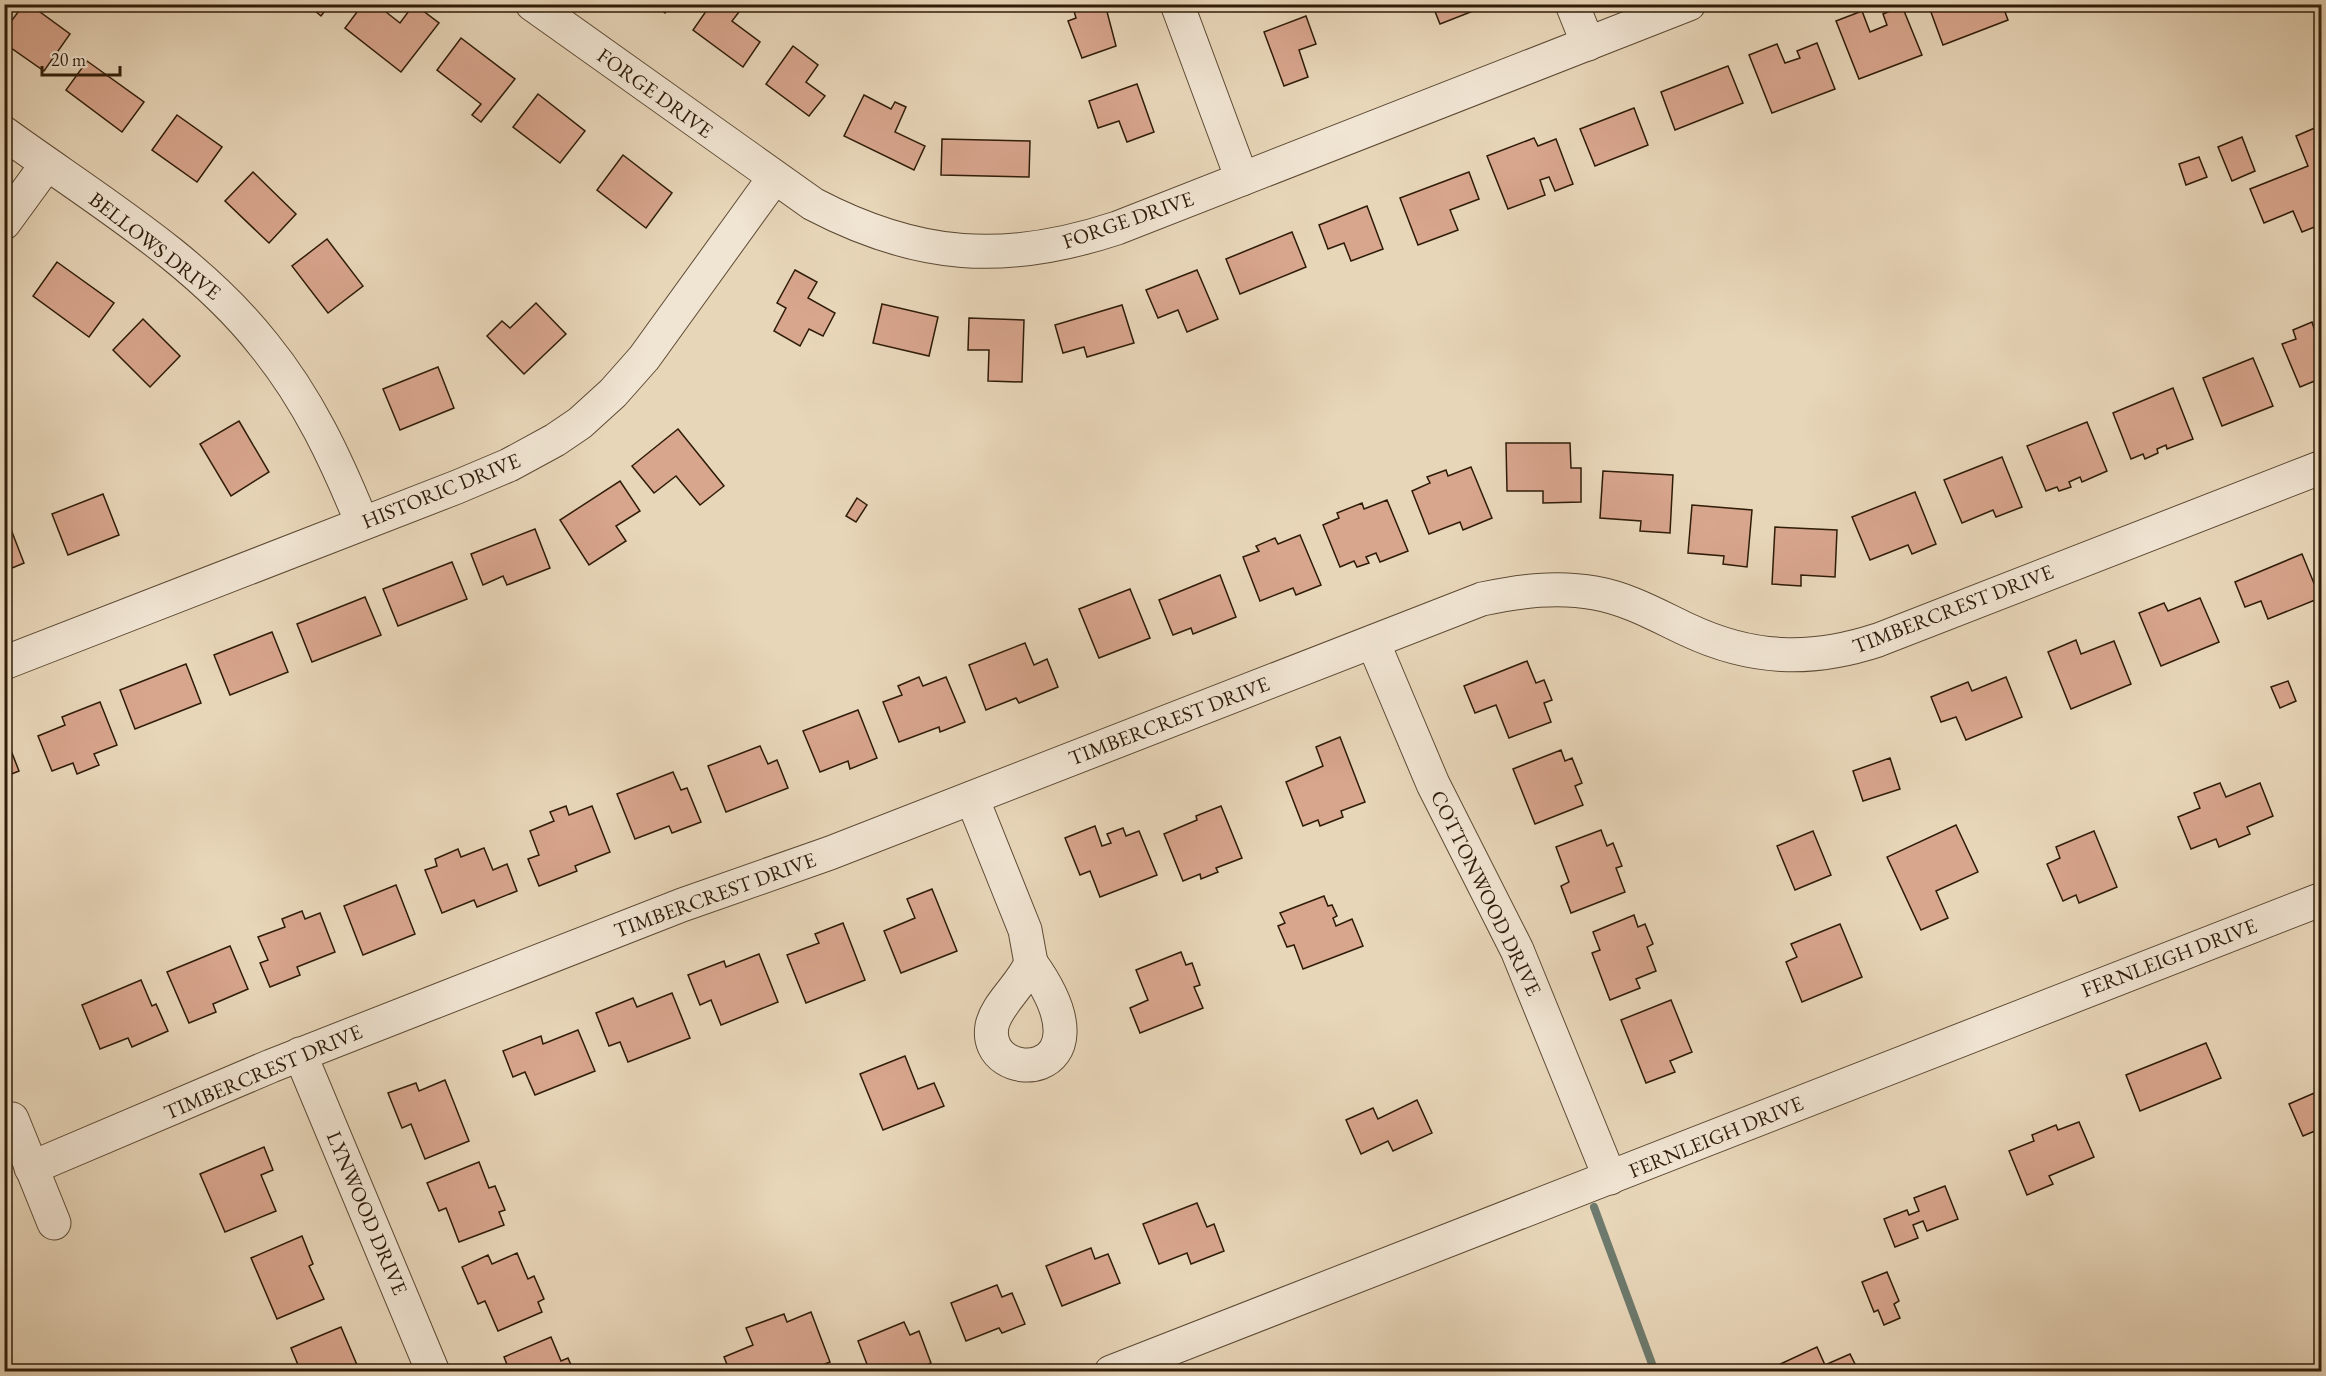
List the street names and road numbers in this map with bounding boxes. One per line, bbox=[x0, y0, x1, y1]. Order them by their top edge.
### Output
street label: FORGE DRIVE bbox=[592, 41, 719, 144]
street label: FORGE DRIVE bbox=[1059, 184, 1197, 255]
street label: BELLOWS DRIVE bbox=[84, 186, 227, 306]
street label: HISTORIC DRIVE bbox=[358, 446, 524, 535]
street label: TIMBERCREST DRIVE bbox=[1849, 558, 2057, 659]
street label: TIMBERCREST DRIVE bbox=[1065, 670, 1273, 771]
street label: COTTONWOOD DRIVE bbox=[1425, 786, 1548, 1000]
street label: TIMBERCREST DRIVE bbox=[610, 845, 820, 944]
street label: FERNLEIGH DRIVE bbox=[2077, 912, 2261, 1003]
street label: TIMBERCREST DRIVE bbox=[160, 1017, 366, 1126]
street label: FERNLEIGH DRIVE bbox=[1625, 1089, 1807, 1184]
street label: LYNWOOD DRIVE bbox=[321, 1127, 414, 1299]

